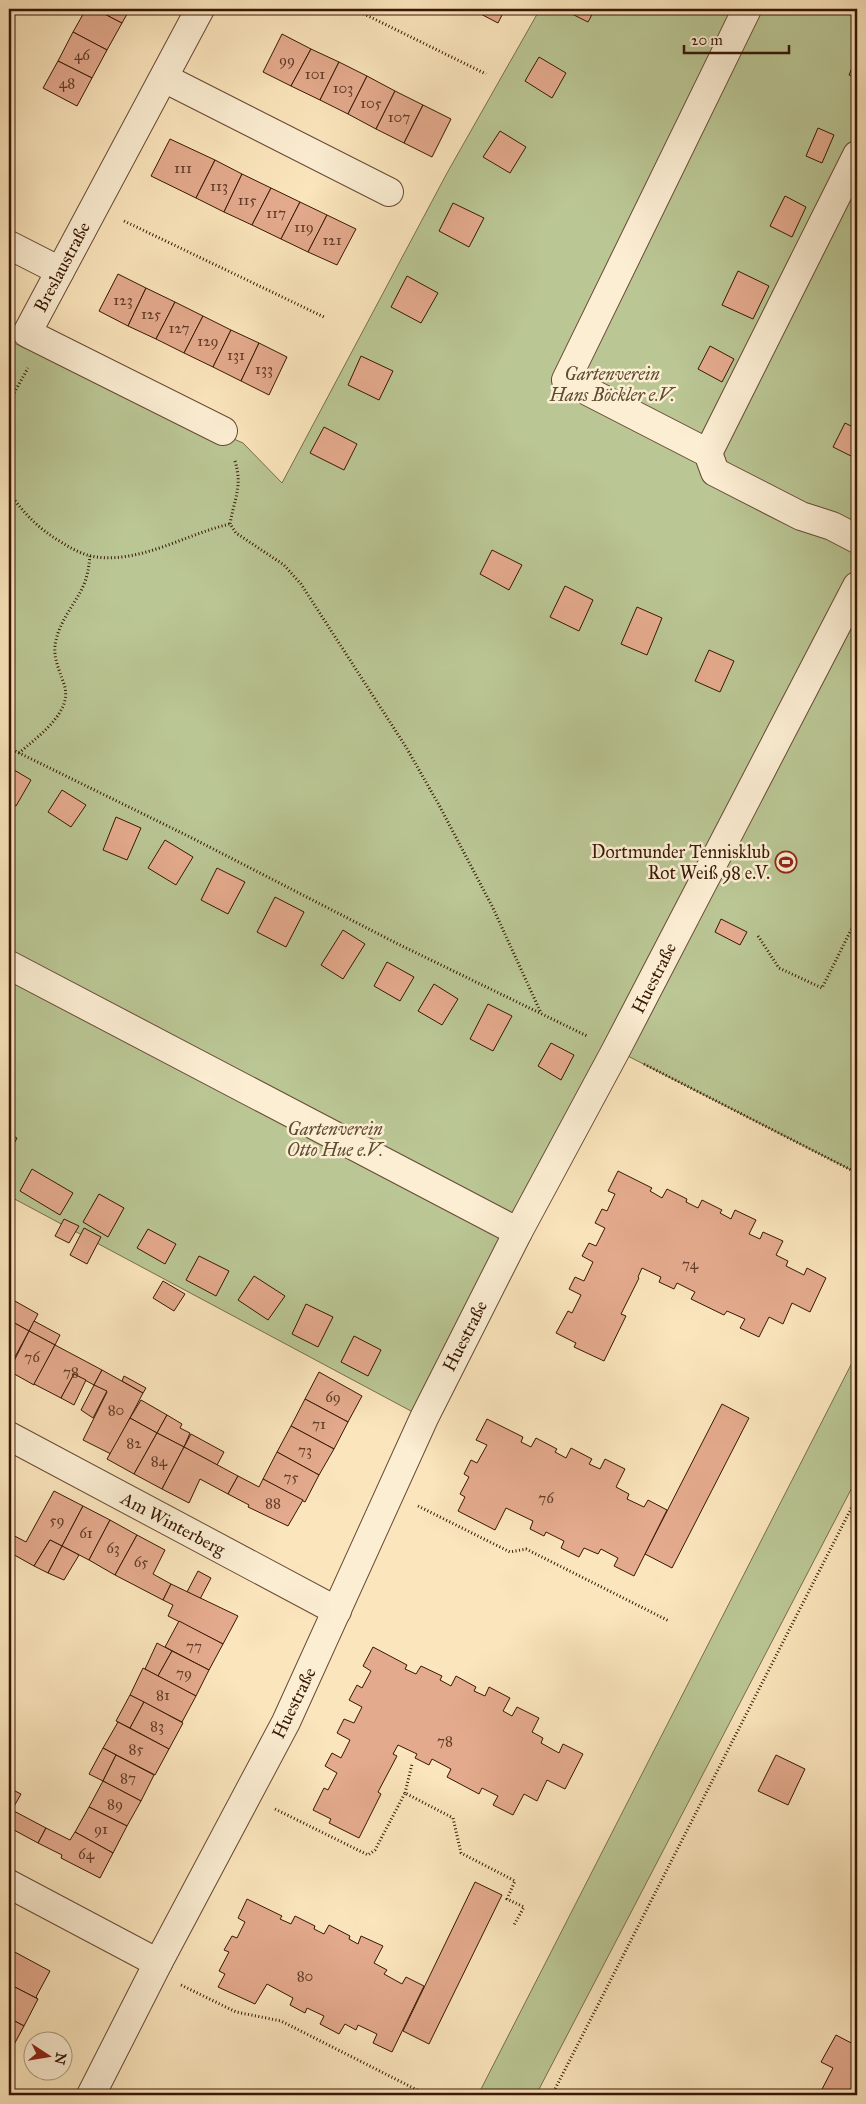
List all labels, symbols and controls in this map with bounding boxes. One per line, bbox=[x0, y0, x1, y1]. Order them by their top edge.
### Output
scale bar bbox=[684, 22, 788, 54]
text: 20 m bbox=[691, 31, 723, 49]
house number: 46 bbox=[74, 46, 91, 64]
house number: 99 bbox=[279, 51, 295, 69]
house number: 101 bbox=[305, 65, 325, 83]
house number: 48 bbox=[59, 74, 75, 92]
house number: 103 bbox=[333, 79, 353, 97]
house number: 105 bbox=[360, 94, 382, 112]
house number: 107 bbox=[388, 108, 410, 126]
house number: 111 bbox=[174, 159, 192, 177]
house number: 113 bbox=[210, 177, 228, 195]
house number: 115 bbox=[238, 191, 256, 209]
house number: 117 bbox=[266, 204, 286, 222]
street label: Breslaustraße bbox=[29, 218, 95, 316]
house number: 119 bbox=[294, 218, 314, 236]
house number: 121 bbox=[322, 231, 342, 249]
house number: 123 bbox=[113, 291, 133, 309]
house number: 125 bbox=[141, 305, 161, 323]
house number: 127 bbox=[169, 319, 189, 337]
house number: 129 bbox=[197, 332, 219, 350]
house number: 131 bbox=[227, 346, 245, 364]
house number: 133 bbox=[255, 360, 273, 378]
park label: Gartenverein Hans Böckler e.V. bbox=[548, 363, 676, 406]
place label: Dortmunder Tennisklub Rot Weiß 98 e.V. bbox=[591, 841, 770, 884]
sports icon: Dortmunder Tennisklub Rot Weiß 98 e.V. bbox=[774, 850, 798, 874]
street label: Huestraße bbox=[627, 939, 681, 1017]
park label: Gartenverein Otto Hue e.V. bbox=[287, 1118, 385, 1161]
house number: 74 bbox=[682, 1255, 699, 1273]
street label: Huestraße bbox=[438, 1297, 492, 1375]
house number: 76 bbox=[24, 1348, 41, 1366]
house number: 78 bbox=[63, 1363, 79, 1381]
house number: 69 bbox=[325, 1388, 341, 1406]
house number: 80 bbox=[108, 1401, 124, 1419]
house number: 71 bbox=[312, 1415, 326, 1433]
house number: 82 bbox=[126, 1434, 142, 1452]
house number: 73 bbox=[298, 1441, 312, 1459]
house number: 84 bbox=[151, 1452, 168, 1470]
house number: 75 bbox=[284, 1468, 299, 1486]
street label: Am Winterberg bbox=[116, 1487, 229, 1562]
house number: 76 bbox=[538, 1489, 555, 1507]
house number: 88 bbox=[265, 1494, 281, 1512]
house number: 59 bbox=[49, 1511, 65, 1529]
house number: 61 bbox=[79, 1524, 93, 1542]
house number: 63 bbox=[106, 1539, 120, 1557]
house number: 65 bbox=[134, 1553, 148, 1571]
house number: 77 bbox=[186, 1637, 202, 1655]
house number: 79 bbox=[176, 1664, 192, 1682]
street label: Huestraße bbox=[267, 1664, 321, 1742]
house number: 81 bbox=[156, 1686, 170, 1704]
house number: 83 bbox=[150, 1717, 164, 1735]
house number: 78 bbox=[437, 1732, 453, 1750]
house number: 85 bbox=[129, 1740, 143, 1758]
house number: 87 bbox=[120, 1769, 136, 1787]
house number: 89 bbox=[107, 1795, 123, 1813]
house number: 91 bbox=[94, 1820, 108, 1838]
house number: 64 bbox=[78, 1845, 95, 1863]
house number: 80 bbox=[297, 1967, 313, 1985]
north arrow bbox=[22, 2032, 72, 2082]
text: N bbox=[51, 2051, 70, 2066]

